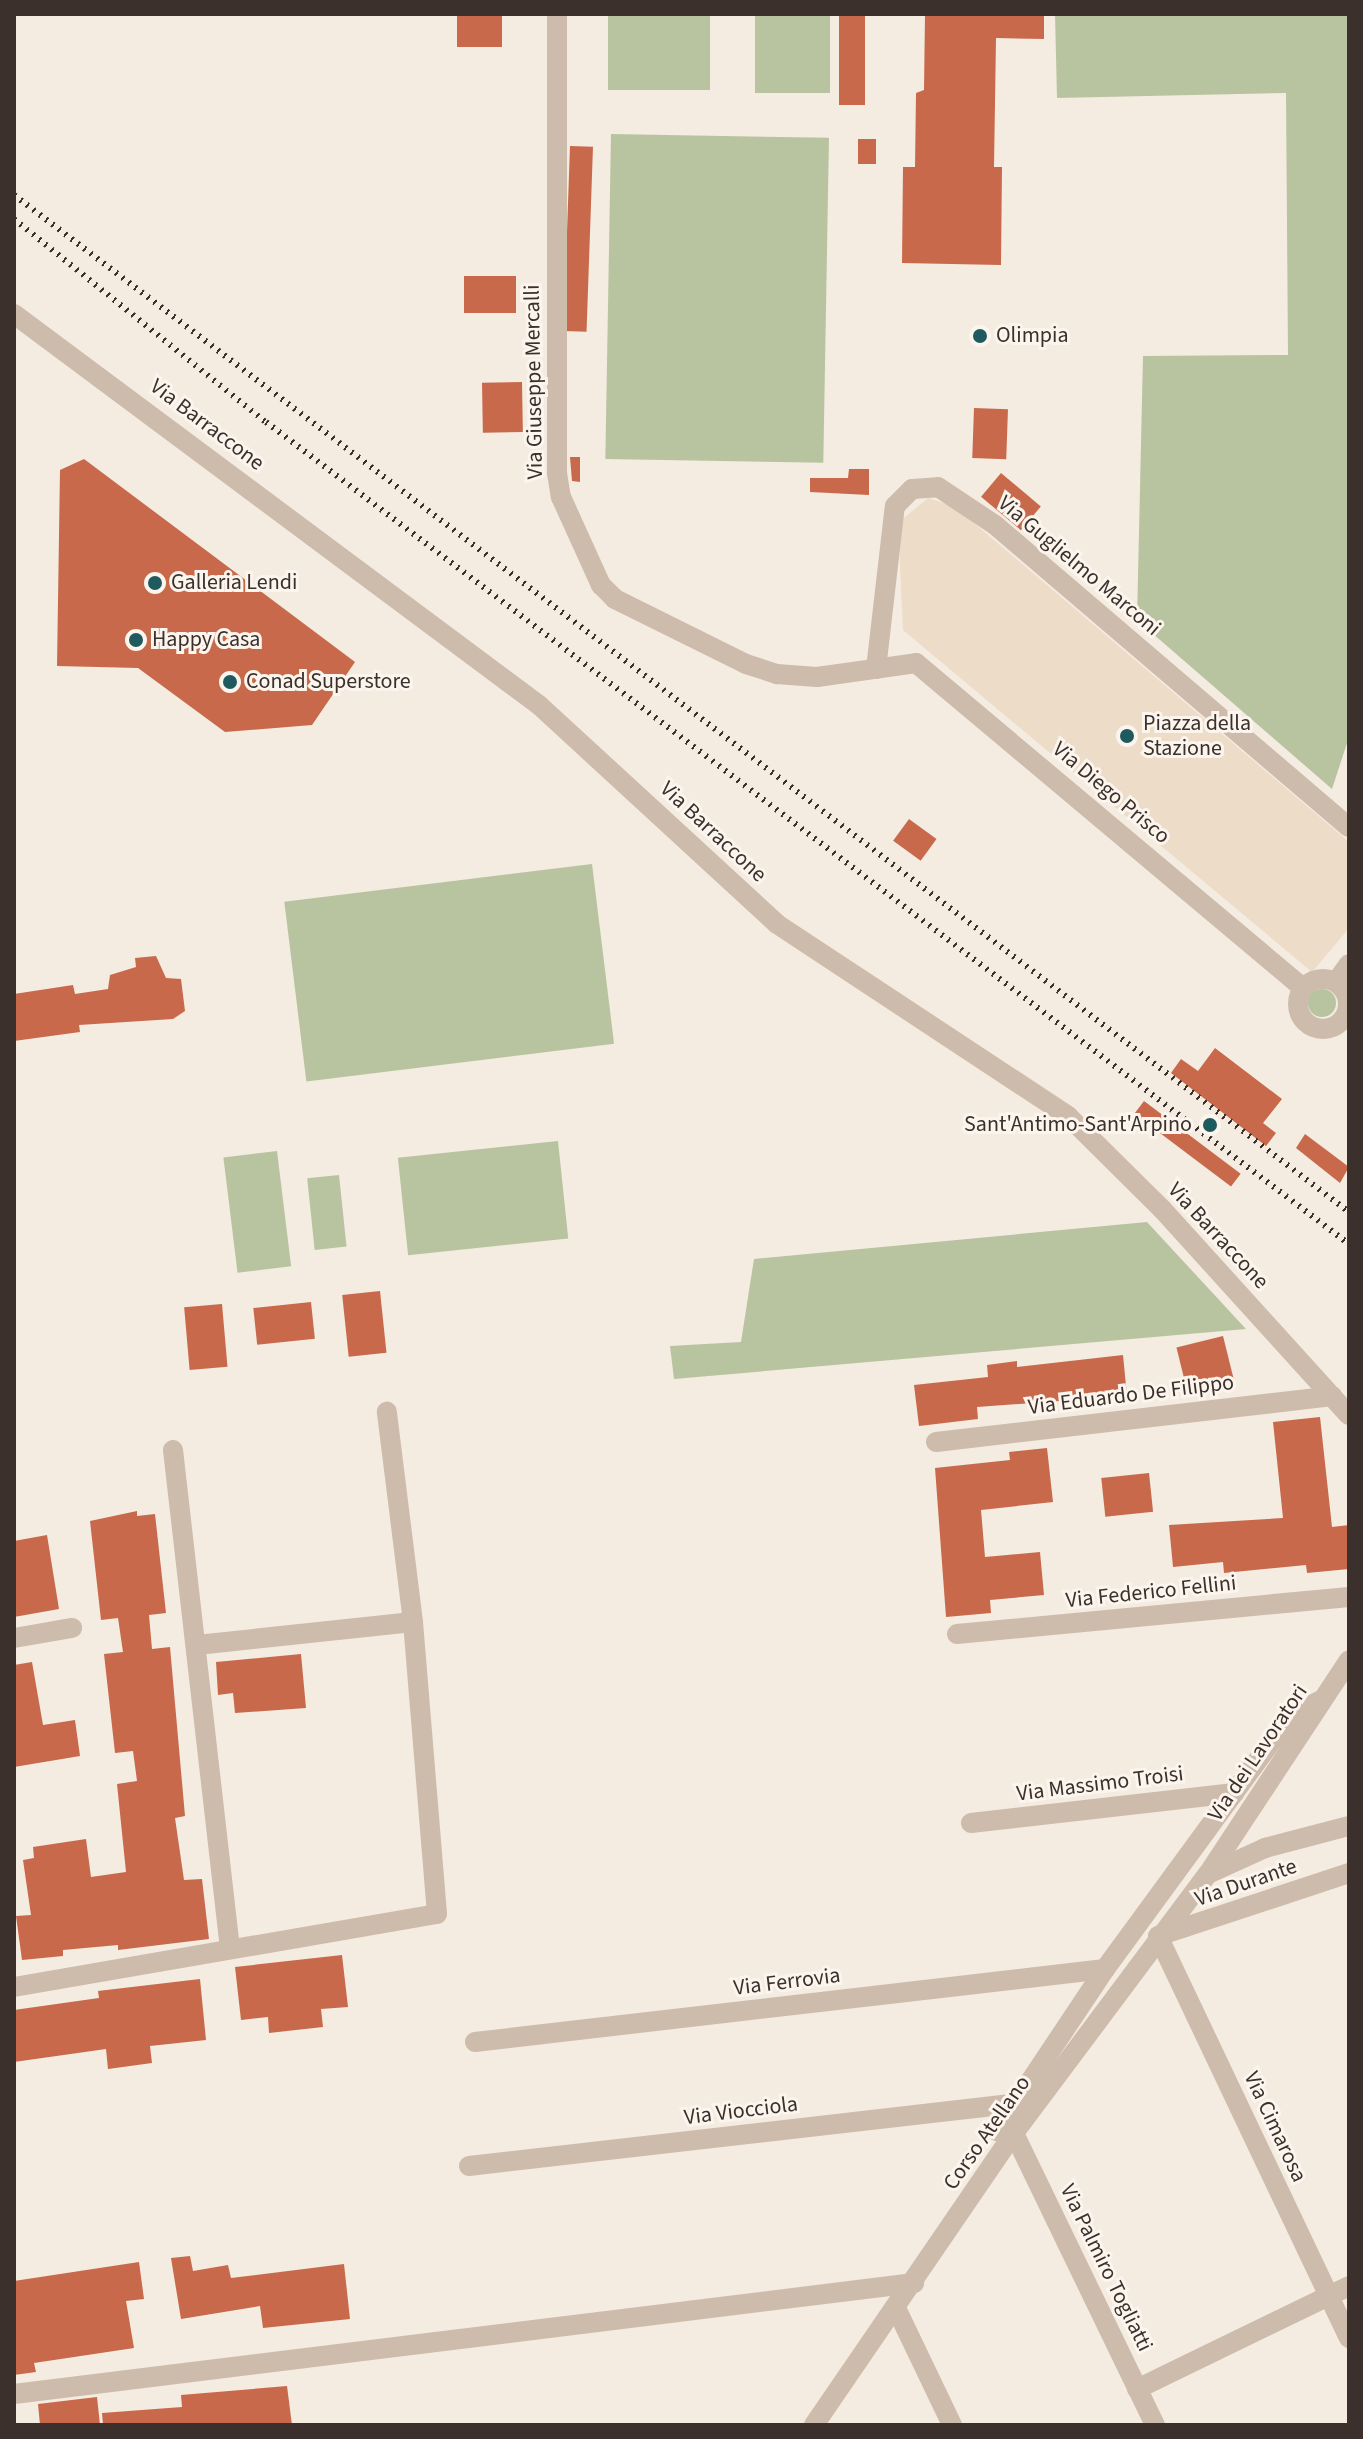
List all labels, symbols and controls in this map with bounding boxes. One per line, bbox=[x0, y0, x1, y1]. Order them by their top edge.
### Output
street label: Via Giuseppe Mercalli bbox=[519, 284, 549, 480]
place label: Olimpia bbox=[996, 323, 1069, 349]
marker: Olimpia bbox=[971, 327, 989, 345]
street label: Via Barraccone bbox=[145, 374, 269, 476]
street label: Via Guglielmo Marconi bbox=[992, 490, 1166, 642]
place label: Galleria Lendi bbox=[171, 570, 297, 596]
marker: Galleria Lendi bbox=[146, 574, 164, 592]
place label: Happy Casa bbox=[152, 627, 260, 653]
marker: Happy Casa bbox=[127, 631, 145, 649]
place label: Conad Superstore bbox=[246, 669, 411, 695]
marker: Conad Superstore bbox=[221, 673, 239, 691]
place label: Piazza della Stazione bbox=[1143, 710, 1251, 762]
marker: Piazza della Stazione bbox=[1118, 727, 1136, 745]
street label: Via Diego Prisco bbox=[1047, 736, 1175, 850]
street label: Via Barraccone bbox=[654, 776, 772, 888]
place label: Sant'Antimo-Sant'Arpino bbox=[964, 1112, 1192, 1138]
marker: Sant'Antimo-Sant'Arpino bbox=[1199, 1114, 1221, 1136]
street label: Via Barraccone bbox=[1162, 1177, 1274, 1295]
street label: Via Eduardo De Filippo bbox=[1027, 1369, 1235, 1421]
street label: Via Federico Fellini bbox=[1064, 1570, 1238, 1614]
street label: Via dei Lavoratori bbox=[1203, 1680, 1313, 1826]
street label: Via Massimo Troisi bbox=[1015, 1761, 1185, 1807]
street label: Via Durante bbox=[1192, 1853, 1300, 1913]
street label: Via Ferrovia bbox=[732, 1962, 842, 2002]
street label: Via Cimarosa bbox=[1238, 2067, 1312, 2187]
street label: Corso Atellano bbox=[938, 2071, 1036, 2195]
street label: Via Viocciola bbox=[683, 2091, 799, 2131]
street label: Via Palmiro Togliatti bbox=[1054, 2180, 1158, 2356]

